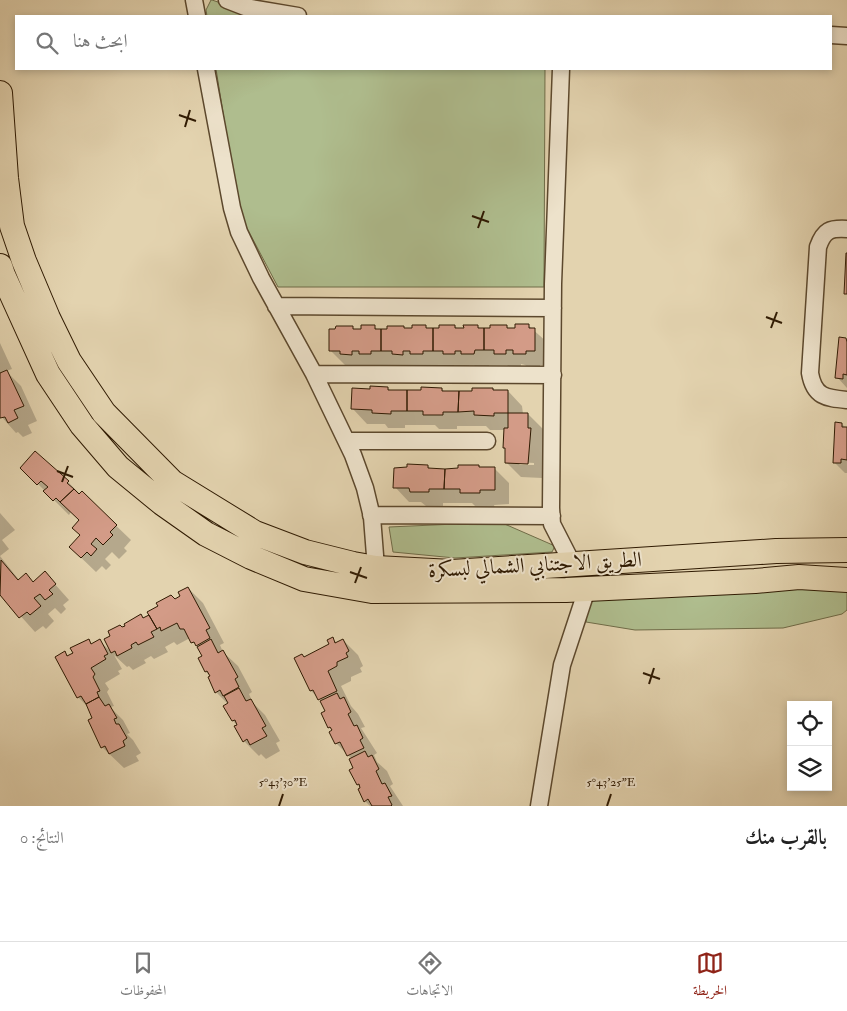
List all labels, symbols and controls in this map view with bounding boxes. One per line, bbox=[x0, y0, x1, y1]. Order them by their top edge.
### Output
search box bbox=[15, 15, 832, 70]
icon: search bbox=[33, 29, 61, 57]
text: ابحث هنا bbox=[73, 29, 128, 53]
street label: الطريق الاجتنابي الشمالي لبسكرة bbox=[427, 546, 643, 587]
map controls bbox=[787, 701, 832, 791]
button: locate bbox=[787, 701, 832, 746]
button: layers bbox=[787, 746, 832, 791]
text: 5°43'30"E bbox=[259, 775, 308, 790]
text: 5°43'25"E bbox=[587, 775, 636, 790]
text: بالقرب منك bbox=[745, 824, 827, 851]
text: النتائج: 0 bbox=[20, 828, 64, 848]
tab: المحفوظات bbox=[120, 949, 166, 1004]
tab: الاتجاهات bbox=[406, 949, 453, 1004]
tab: الخريطة bbox=[693, 949, 727, 1004]

